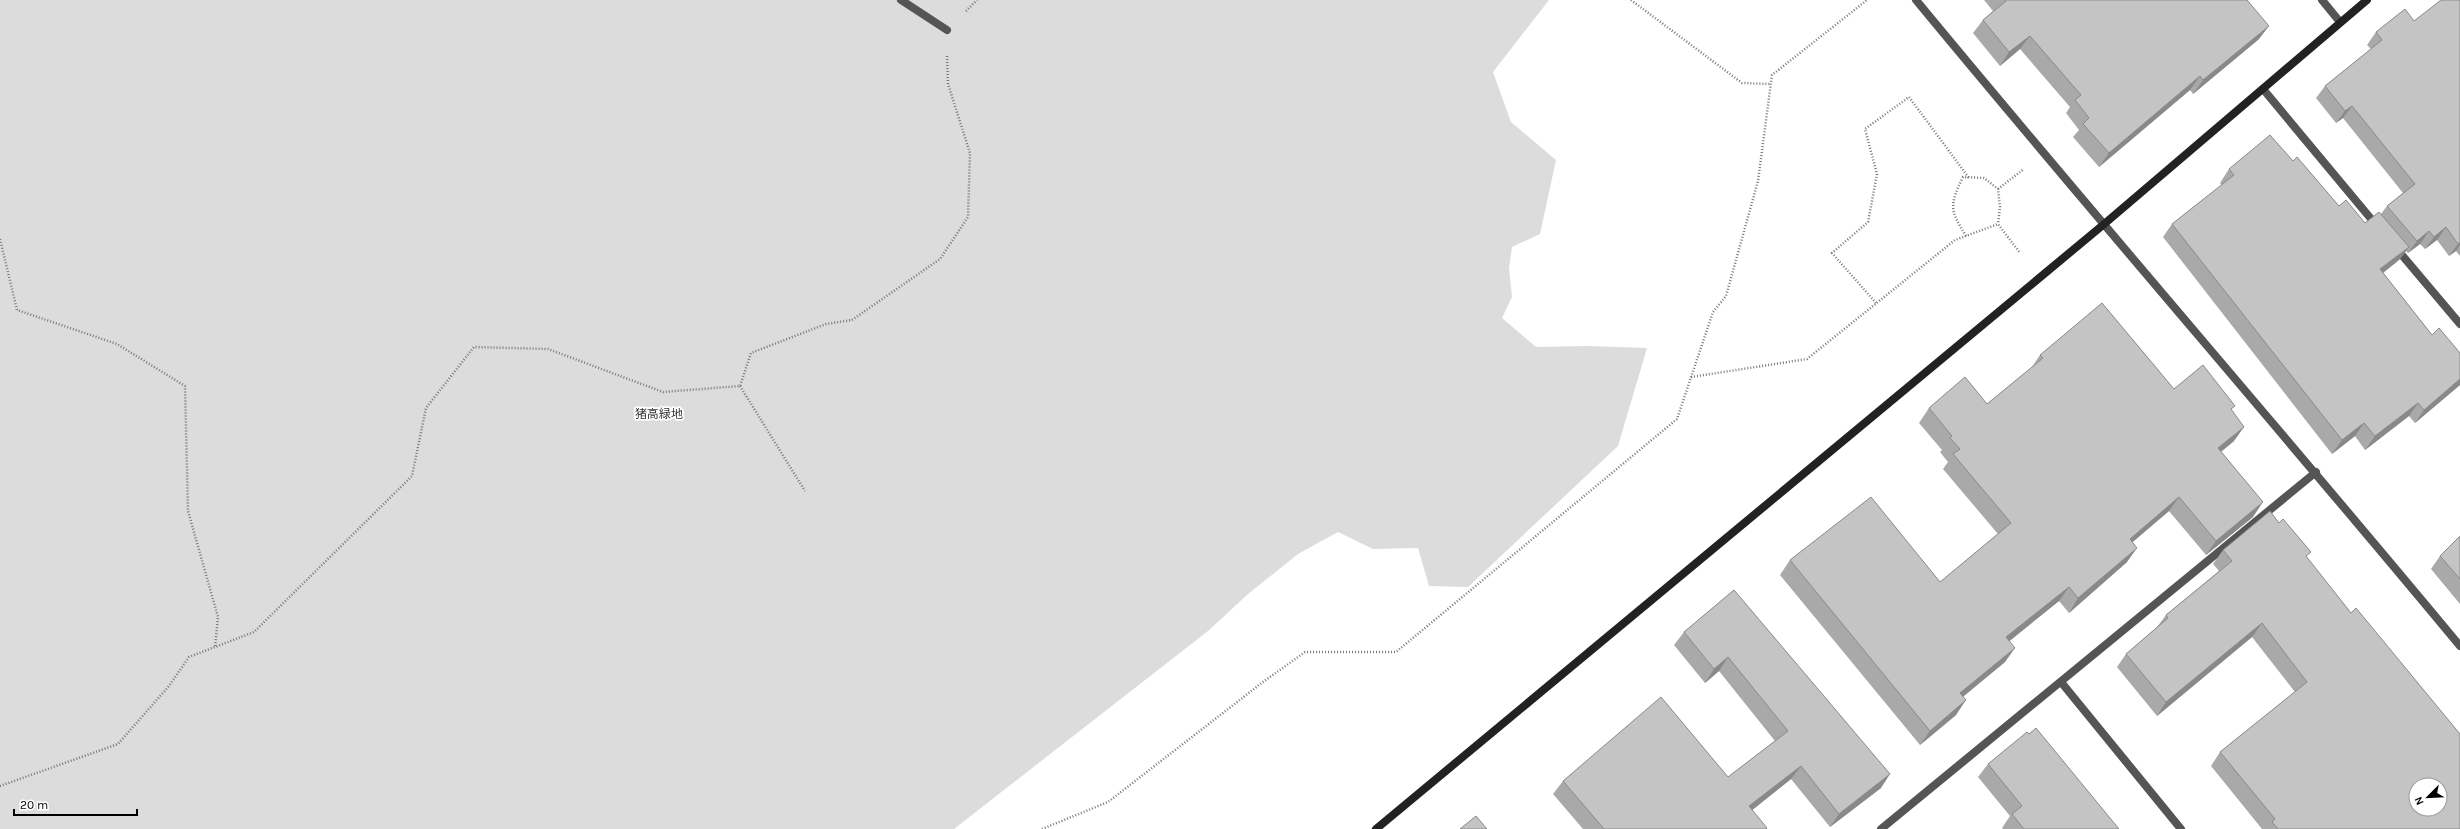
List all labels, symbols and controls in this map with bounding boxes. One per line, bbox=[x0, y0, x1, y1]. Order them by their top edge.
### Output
park label: 猪高緑地 bbox=[635, 407, 683, 421]
north arrow bbox=[2408, 777, 2448, 817]
scale bar bbox=[14, 791, 137, 817]
text: N bbox=[2412, 795, 2427, 807]
text: 20 m bbox=[20, 798, 48, 812]

